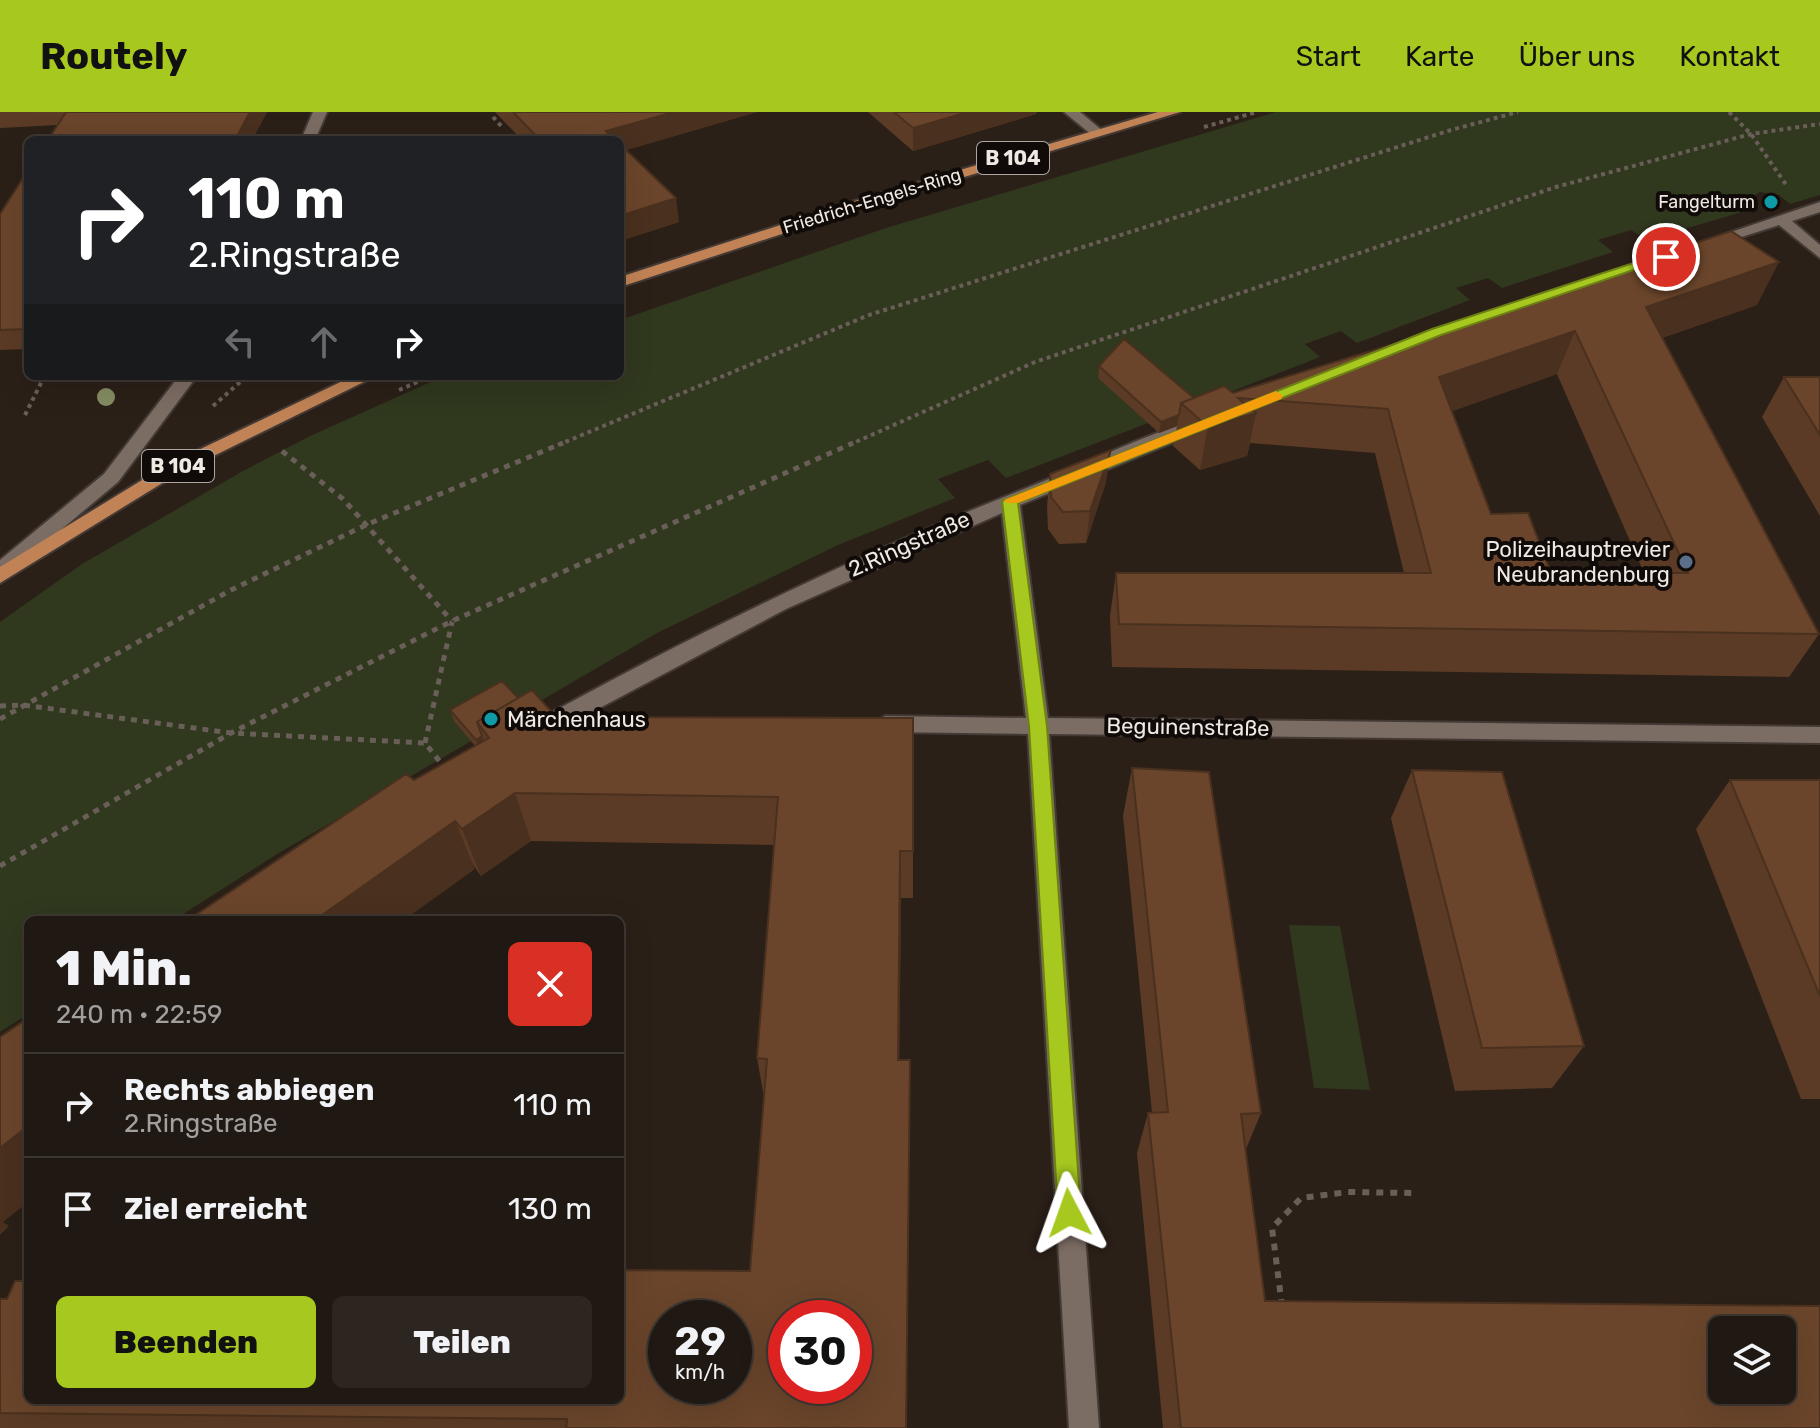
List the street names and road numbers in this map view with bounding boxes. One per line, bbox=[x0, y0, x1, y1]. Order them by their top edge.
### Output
road number: B 104 bbox=[977, 142, 1049, 174]
street label: Friedrich-Engels-Ring bbox=[780, 163, 964, 239]
road number: B 104 bbox=[142, 450, 214, 482]
street label: 2.Ringstraße bbox=[844, 505, 974, 583]
street label: Beguinenstraße bbox=[1106, 712, 1270, 742]

